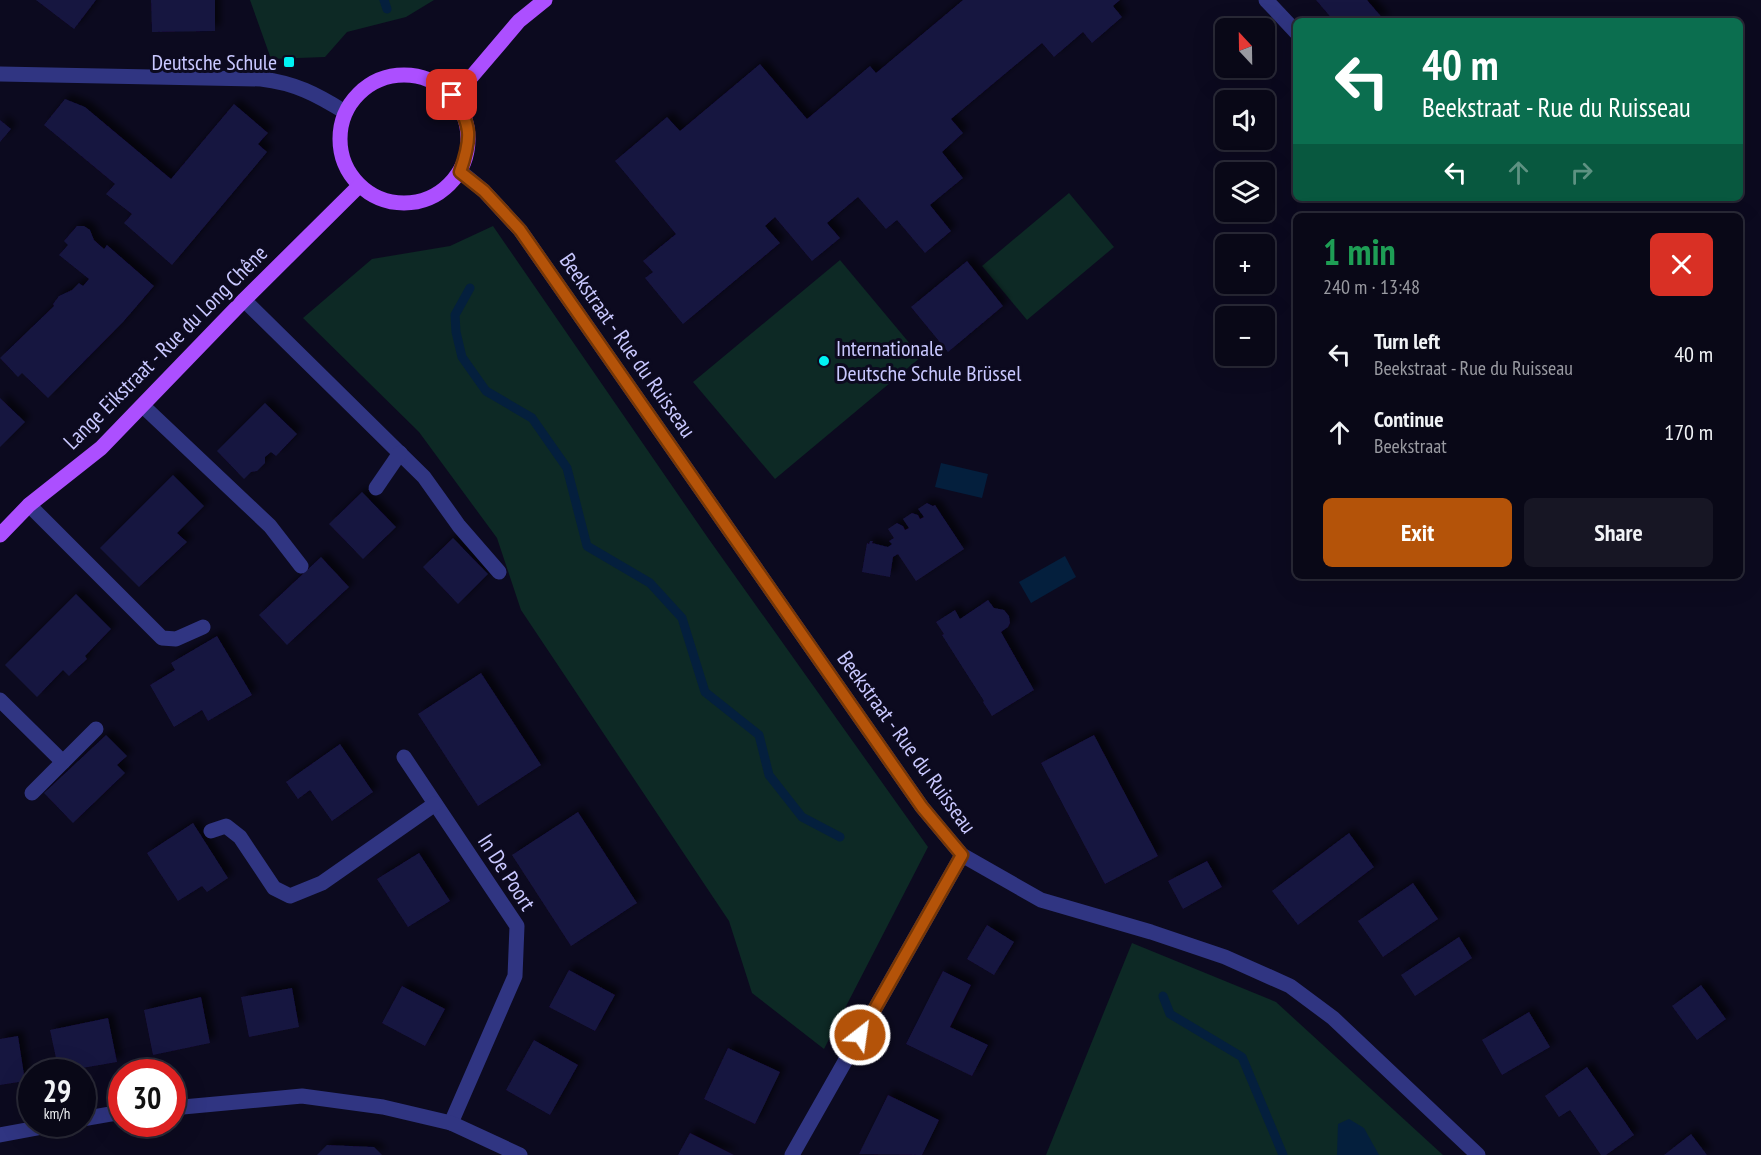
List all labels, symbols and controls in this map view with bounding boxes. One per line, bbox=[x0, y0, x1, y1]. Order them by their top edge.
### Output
north arrow bbox=[1215, 18, 1275, 78]
map controls bbox=[1215, 18, 1275, 366]
text: 40 m bbox=[1422, 37, 1499, 92]
icon: left bbox=[1323, 42, 1401, 120]
place label: Deutsche Schule bbox=[151, 48, 277, 76]
marker: Deutsche Schule bbox=[282, 55, 296, 69]
pin bbox=[426, 69, 477, 120]
icon: arrive bbox=[435, 78, 468, 111]
button: sound bbox=[1215, 90, 1275, 150]
text: Beekstraat - Rue du Ruisseau bbox=[1422, 90, 1691, 124]
icon: left bbox=[1439, 156, 1472, 189]
icon: ahead bbox=[1502, 156, 1535, 189]
icon: right bbox=[1565, 156, 1598, 189]
button: layers bbox=[1215, 162, 1275, 222]
text: 1 min bbox=[1323, 228, 1396, 275]
button: close bbox=[1650, 233, 1713, 296]
button: + bbox=[1215, 234, 1275, 294]
street label: Lange Eikstraat - Rue du Long Chêne bbox=[57, 239, 273, 455]
street label: Beekstraat - Rue du Ruisseau bbox=[554, 247, 702, 443]
text: 240 m · 13:48 bbox=[1323, 274, 1420, 300]
button: − bbox=[1215, 306, 1275, 366]
text: Turn left bbox=[1374, 327, 1440, 355]
place label: Internationale Deutsche Schule Brüssel bbox=[836, 334, 1022, 387]
icon: left bbox=[1323, 338, 1356, 371]
text: 40 m bbox=[1674, 340, 1713, 368]
marker: Internationale Deutsche Schule Brüssel bbox=[817, 354, 831, 368]
text: Beekstraat - Rue du Ruisseau bbox=[1374, 355, 1573, 381]
text: Continue bbox=[1374, 405, 1444, 433]
icon: ahead bbox=[1323, 416, 1356, 449]
text: 170 m bbox=[1664, 418, 1713, 446]
text: Beekstraat bbox=[1374, 433, 1447, 459]
button: Exit bbox=[1323, 498, 1512, 567]
button: Share bbox=[1524, 498, 1713, 567]
street label: Beekstraat - Rue du Ruisseau bbox=[831, 645, 983, 839]
street label: In De Poort bbox=[472, 828, 542, 916]
position arrow bbox=[828, 1003, 892, 1067]
speed limit sign: 30 bbox=[108, 1059, 186, 1137]
text: 29 bbox=[43, 1071, 71, 1110]
text: km/h bbox=[44, 1104, 70, 1123]

